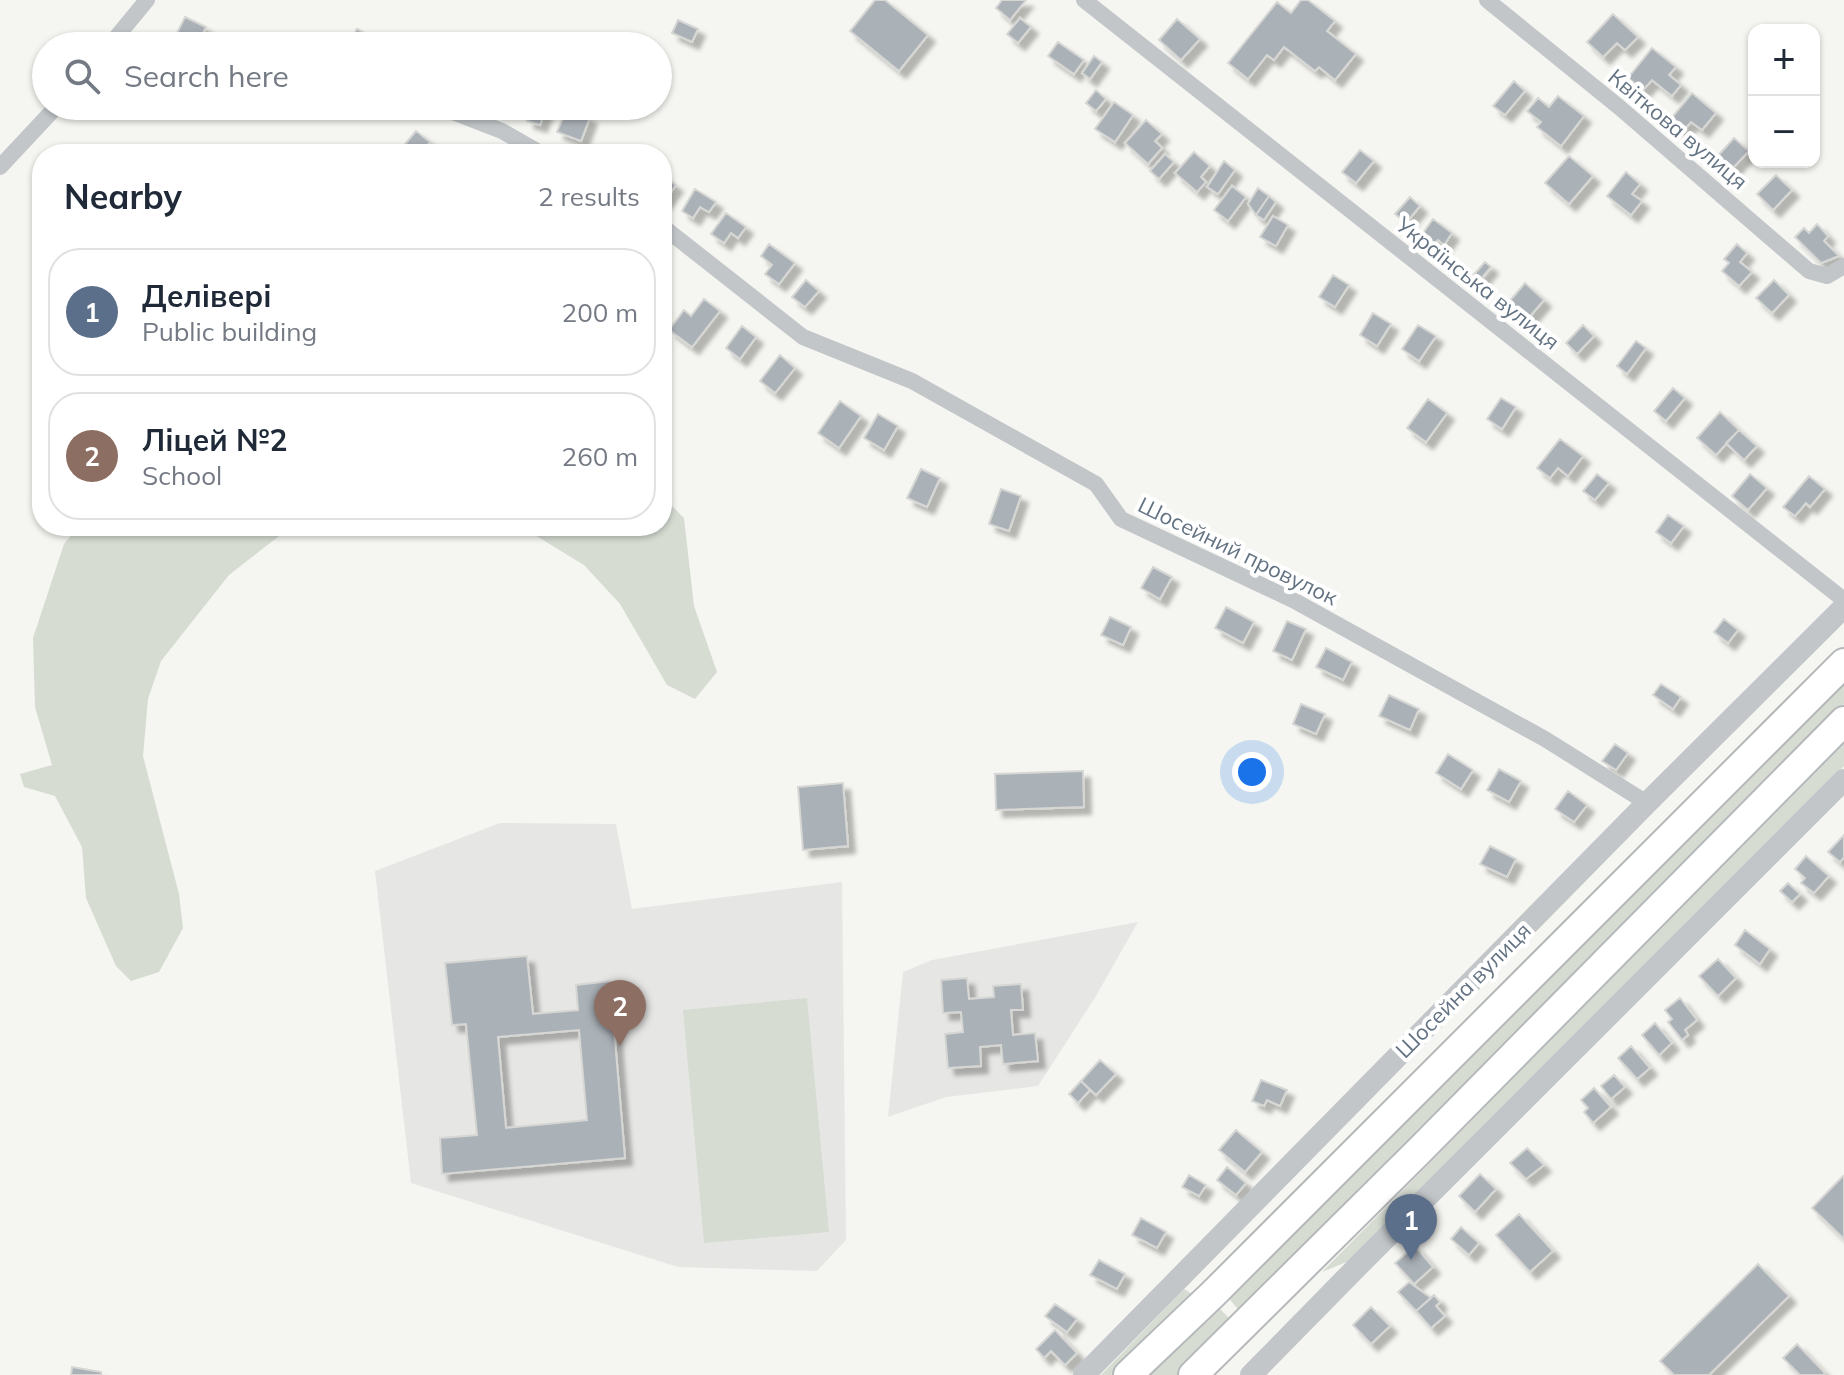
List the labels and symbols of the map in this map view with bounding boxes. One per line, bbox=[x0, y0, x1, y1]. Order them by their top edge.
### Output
street label: Квіткова вулиця bbox=[1603, 63, 1753, 195]
street label: Українська вулиця bbox=[1390, 210, 1565, 356]
street label: Шосейний провулок bbox=[1134, 491, 1342, 612]
your location bbox=[1232, 752, 1272, 792]
street label: Шосейна вулиця bbox=[1389, 916, 1537, 1064]
pin: 2 bbox=[594, 980, 646, 1046]
pin: 1 bbox=[1385, 1194, 1437, 1260]

